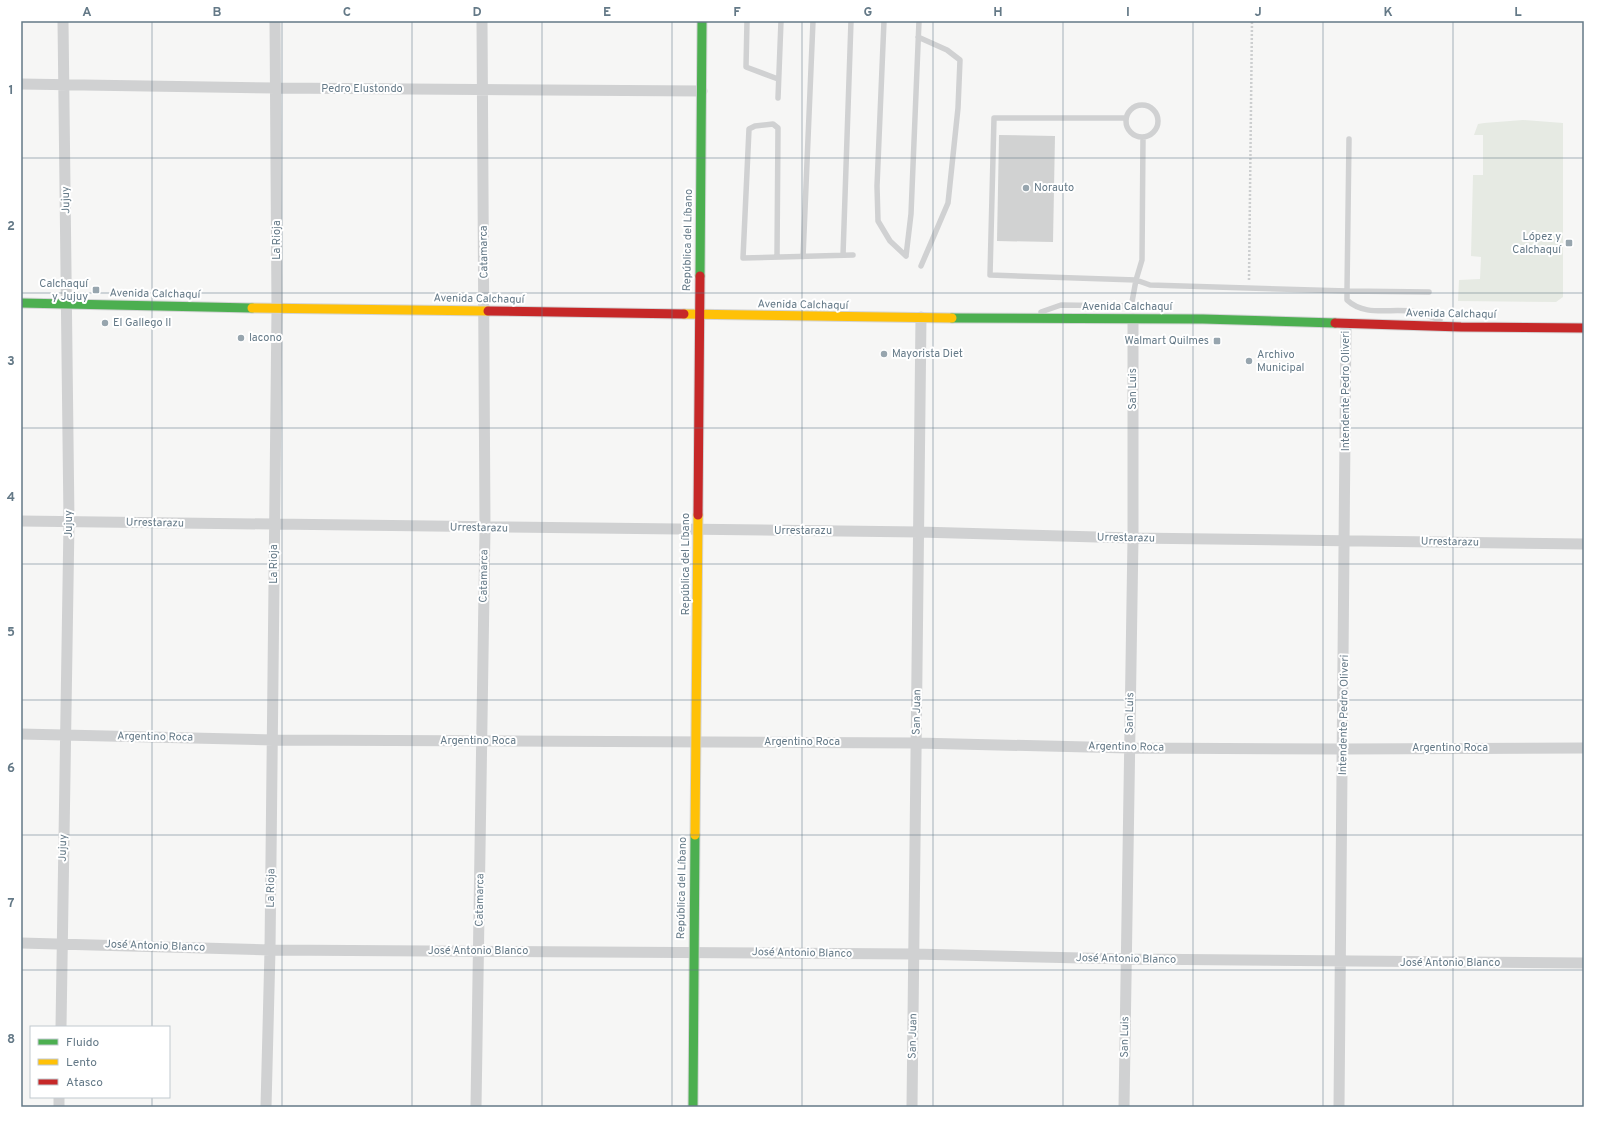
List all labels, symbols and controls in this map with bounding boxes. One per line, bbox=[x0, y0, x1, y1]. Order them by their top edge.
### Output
text: A bbox=[82, 5, 92, 21]
text: B bbox=[213, 5, 222, 21]
text: C bbox=[343, 5, 351, 21]
text: D bbox=[472, 5, 482, 21]
text: E bbox=[603, 5, 611, 21]
text: F bbox=[733, 5, 741, 21]
text: G bbox=[864, 5, 873, 21]
text: H bbox=[993, 5, 1003, 21]
text: I bbox=[1126, 5, 1130, 21]
text: J bbox=[1254, 5, 1262, 21]
text: K bbox=[1383, 5, 1393, 21]
text: L bbox=[1514, 5, 1522, 21]
street label: Pedro Elustondo bbox=[321, 82, 403, 96]
text: 1 bbox=[8, 83, 14, 99]
place label: Norauto bbox=[1034, 181, 1074, 195]
marker: Norauto bbox=[1021, 183, 1031, 193]
street label: Jujuy bbox=[59, 186, 73, 214]
street label: República del Líbano bbox=[680, 189, 696, 291]
text: 2 bbox=[7, 219, 15, 235]
street label: La Rioja bbox=[270, 220, 284, 260]
street label: Catamarca bbox=[477, 225, 491, 279]
place label: López y Calchaquí bbox=[1512, 230, 1562, 257]
marker: López y Calchaquí bbox=[1564, 238, 1574, 248]
place label: Calchaquí y Jujuy bbox=[39, 277, 89, 304]
marker: Calchaquí y Jujuy bbox=[91, 285, 101, 295]
street label: Avenida Calchaquí bbox=[110, 286, 202, 302]
street label: Avenida Calchaquí bbox=[434, 291, 526, 307]
street label: Avenida Calchaquí bbox=[758, 297, 850, 313]
street label: Avenida Calchaquí bbox=[1082, 300, 1174, 314]
street label: Avenida Calchaquí bbox=[1406, 306, 1498, 322]
place label: El Gallego II bbox=[113, 316, 171, 330]
marker: El Gallego II bbox=[100, 318, 110, 328]
place label: Iacono bbox=[249, 331, 282, 345]
street label: Intendente Pedro Oliveri bbox=[1339, 331, 1353, 451]
marker: Iacono bbox=[236, 333, 246, 343]
place label: Walmart Quilmes bbox=[1125, 334, 1209, 348]
marker: Walmart Quilmes bbox=[1212, 336, 1222, 346]
place label: Mayorista Diet bbox=[892, 347, 963, 361]
place label: Archivo Municipal bbox=[1257, 348, 1304, 375]
marker: Mayorista Diet bbox=[879, 349, 889, 359]
text: 3 bbox=[7, 354, 15, 370]
marker: Archivo Municipal bbox=[1244, 356, 1254, 366]
street label: San Luis bbox=[1126, 368, 1140, 410]
text: 4 bbox=[7, 490, 15, 506]
street label: Jujuy bbox=[62, 510, 76, 538]
street label: República del Líbano bbox=[679, 513, 693, 615]
street label: Urrestarazu bbox=[126, 515, 184, 531]
street label: Urrestarazu bbox=[450, 520, 508, 536]
street label: Urrestarazu bbox=[774, 524, 832, 538]
street label: Urrestarazu bbox=[1097, 530, 1155, 546]
street label: Urrestarazu bbox=[1421, 534, 1479, 550]
street label: La Rioja bbox=[267, 544, 281, 584]
street label: Catamarca bbox=[477, 549, 491, 603]
text: 5 bbox=[7, 625, 15, 641]
street label: Intendente Pedro Oliveri bbox=[1336, 655, 1352, 775]
street label: San Juan bbox=[910, 689, 924, 735]
street label: San Luis bbox=[1123, 692, 1137, 734]
street label: Argentino Roca bbox=[117, 729, 193, 745]
street label: Argentino Roca bbox=[440, 734, 516, 748]
street label: Argentino Roca bbox=[764, 735, 840, 749]
street label: Argentino Roca bbox=[1088, 739, 1164, 755]
street label: Argentino Roca bbox=[1412, 741, 1488, 755]
text: 6 bbox=[7, 761, 15, 777]
street label: Jujuy bbox=[56, 834, 70, 862]
street label: República del Líbano bbox=[674, 837, 690, 939]
street label: La Rioja bbox=[264, 868, 278, 908]
street label: Catamarca bbox=[473, 873, 487, 927]
text: 7 bbox=[8, 896, 15, 912]
street label: José Antonio Blanco bbox=[104, 937, 206, 955]
street label: José Antonio Blanco bbox=[428, 944, 528, 958]
street label: José Antonio Blanco bbox=[752, 945, 852, 961]
street label: José Antonio Blanco bbox=[1076, 951, 1176, 967]
street label: José Antonio Blanco bbox=[1400, 956, 1500, 970]
street label: San Juan bbox=[906, 1013, 920, 1059]
street label: San Luis bbox=[1118, 1016, 1132, 1058]
legend bbox=[30, 1026, 170, 1098]
text: 8 bbox=[7, 1032, 15, 1048]
text: Fluido bbox=[66, 1035, 99, 1051]
text: Lento bbox=[66, 1055, 97, 1071]
text: Atasco bbox=[66, 1075, 103, 1091]

